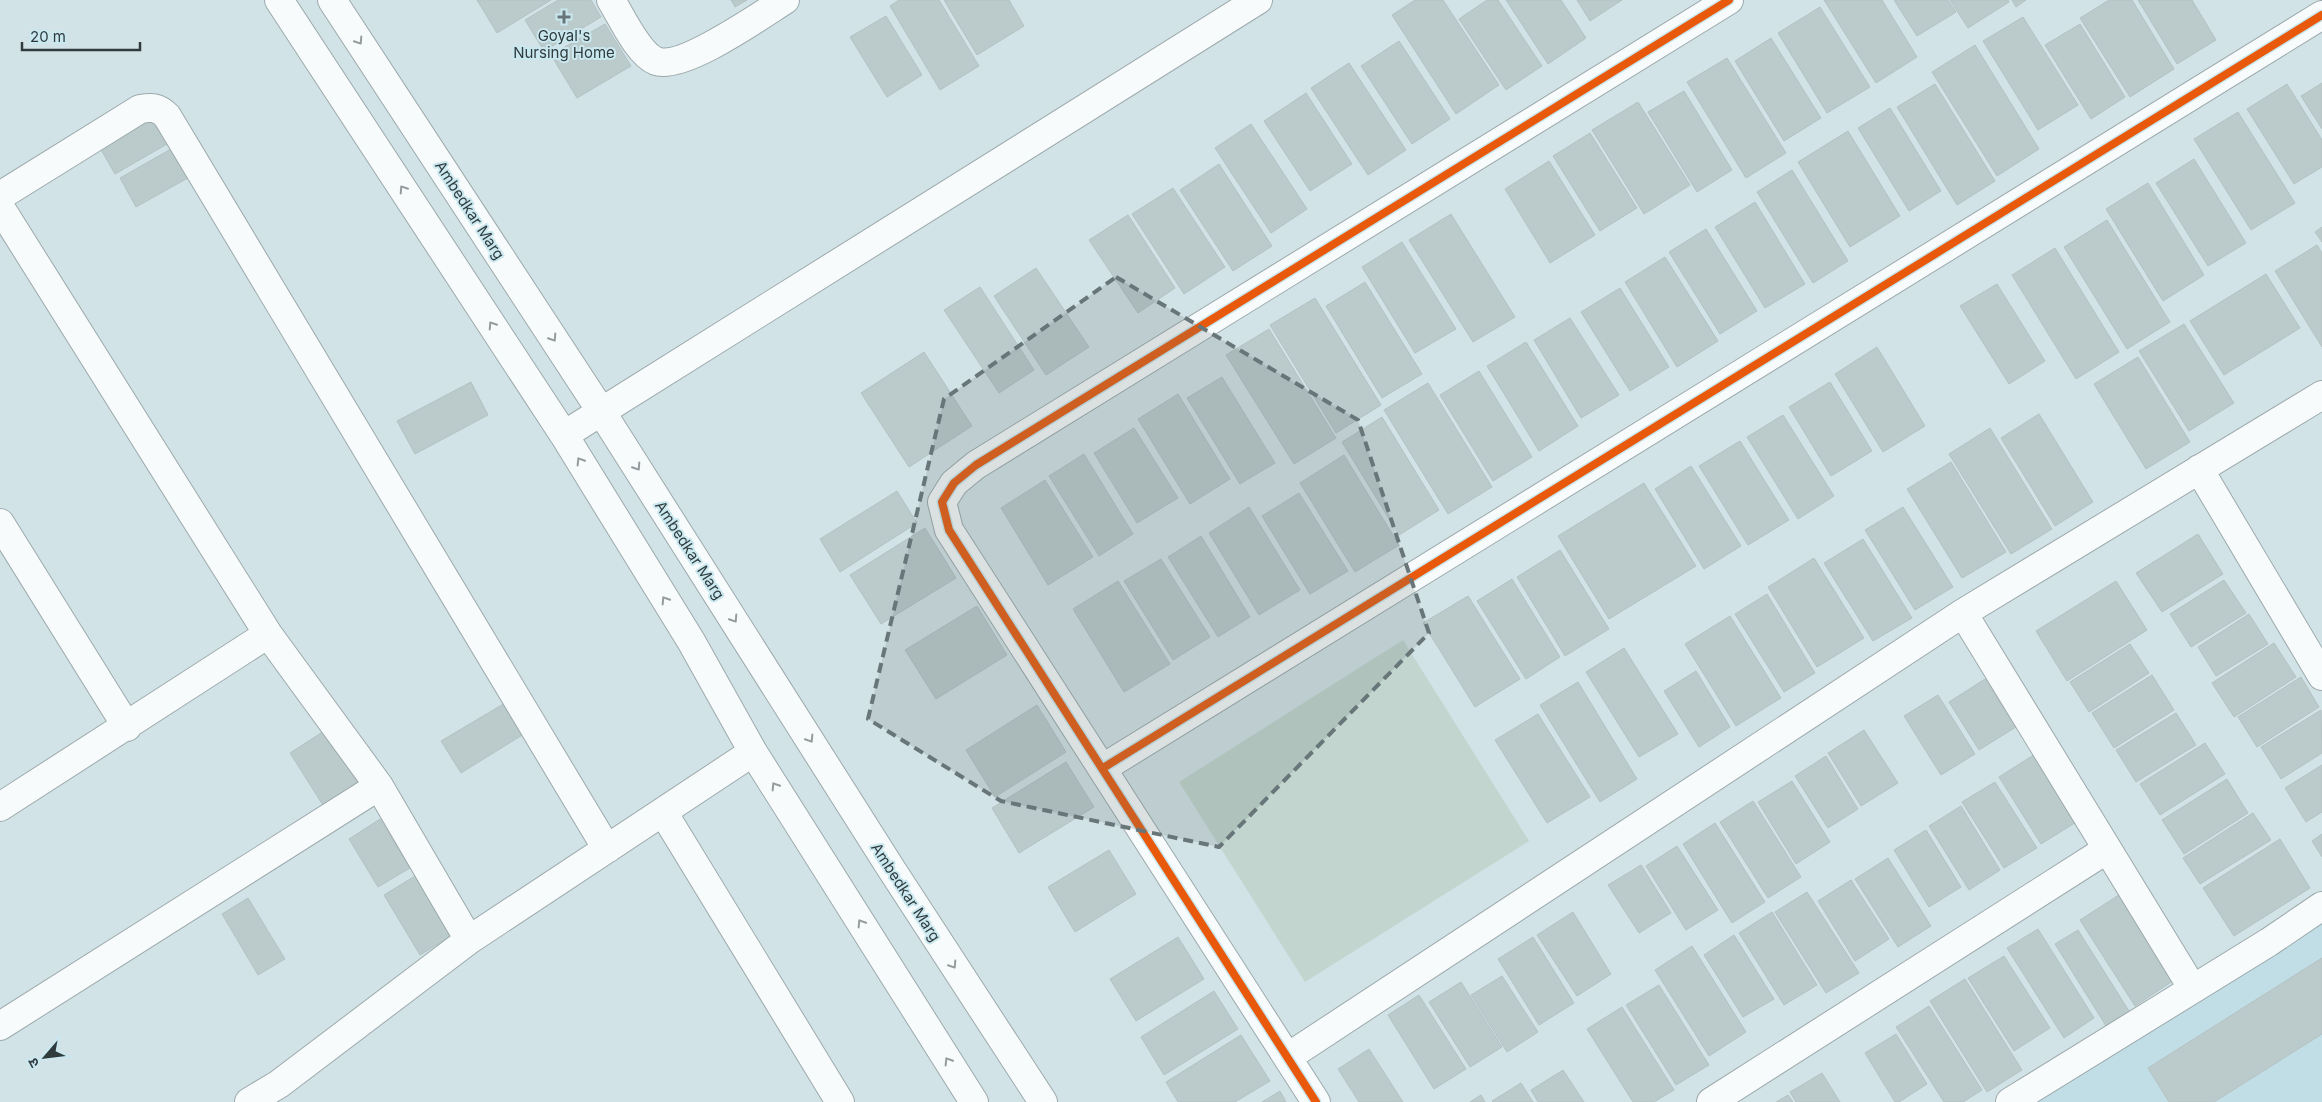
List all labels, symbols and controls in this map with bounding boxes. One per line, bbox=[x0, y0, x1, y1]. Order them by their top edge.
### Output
marker: Goyal's Nursing Home bbox=[557, 10, 571, 24]
scale bar bbox=[22, 20, 140, 52]
place label: Goyal's Nursing Home bbox=[513, 26, 615, 62]
text: 20 m bbox=[30, 27, 66, 46]
one-way arrow bbox=[353, 35, 362, 44]
street label: Ambedkar Marg bbox=[431, 157, 509, 263]
one-way arrow bbox=[399, 185, 409, 194]
one-way arrow bbox=[488, 321, 498, 330]
one-way arrow bbox=[547, 333, 557, 342]
one-way arrow bbox=[577, 458, 586, 467]
one-way arrow bbox=[631, 461, 640, 471]
street label: Ambedkar Marg bbox=[651, 497, 729, 603]
one-way arrow bbox=[662, 596, 672, 605]
one-way arrow bbox=[728, 613, 737, 622]
one-way arrow bbox=[803, 734, 813, 743]
one-way arrow bbox=[771, 782, 781, 791]
street label: Ambedkar Marg bbox=[867, 839, 945, 945]
one-way arrow bbox=[858, 920, 868, 929]
one-way arrow bbox=[947, 959, 957, 968]
north arrow bbox=[20, 1032, 70, 1082]
text: उ bbox=[23, 1055, 43, 1071]
one-way arrow bbox=[945, 1057, 954, 1066]

